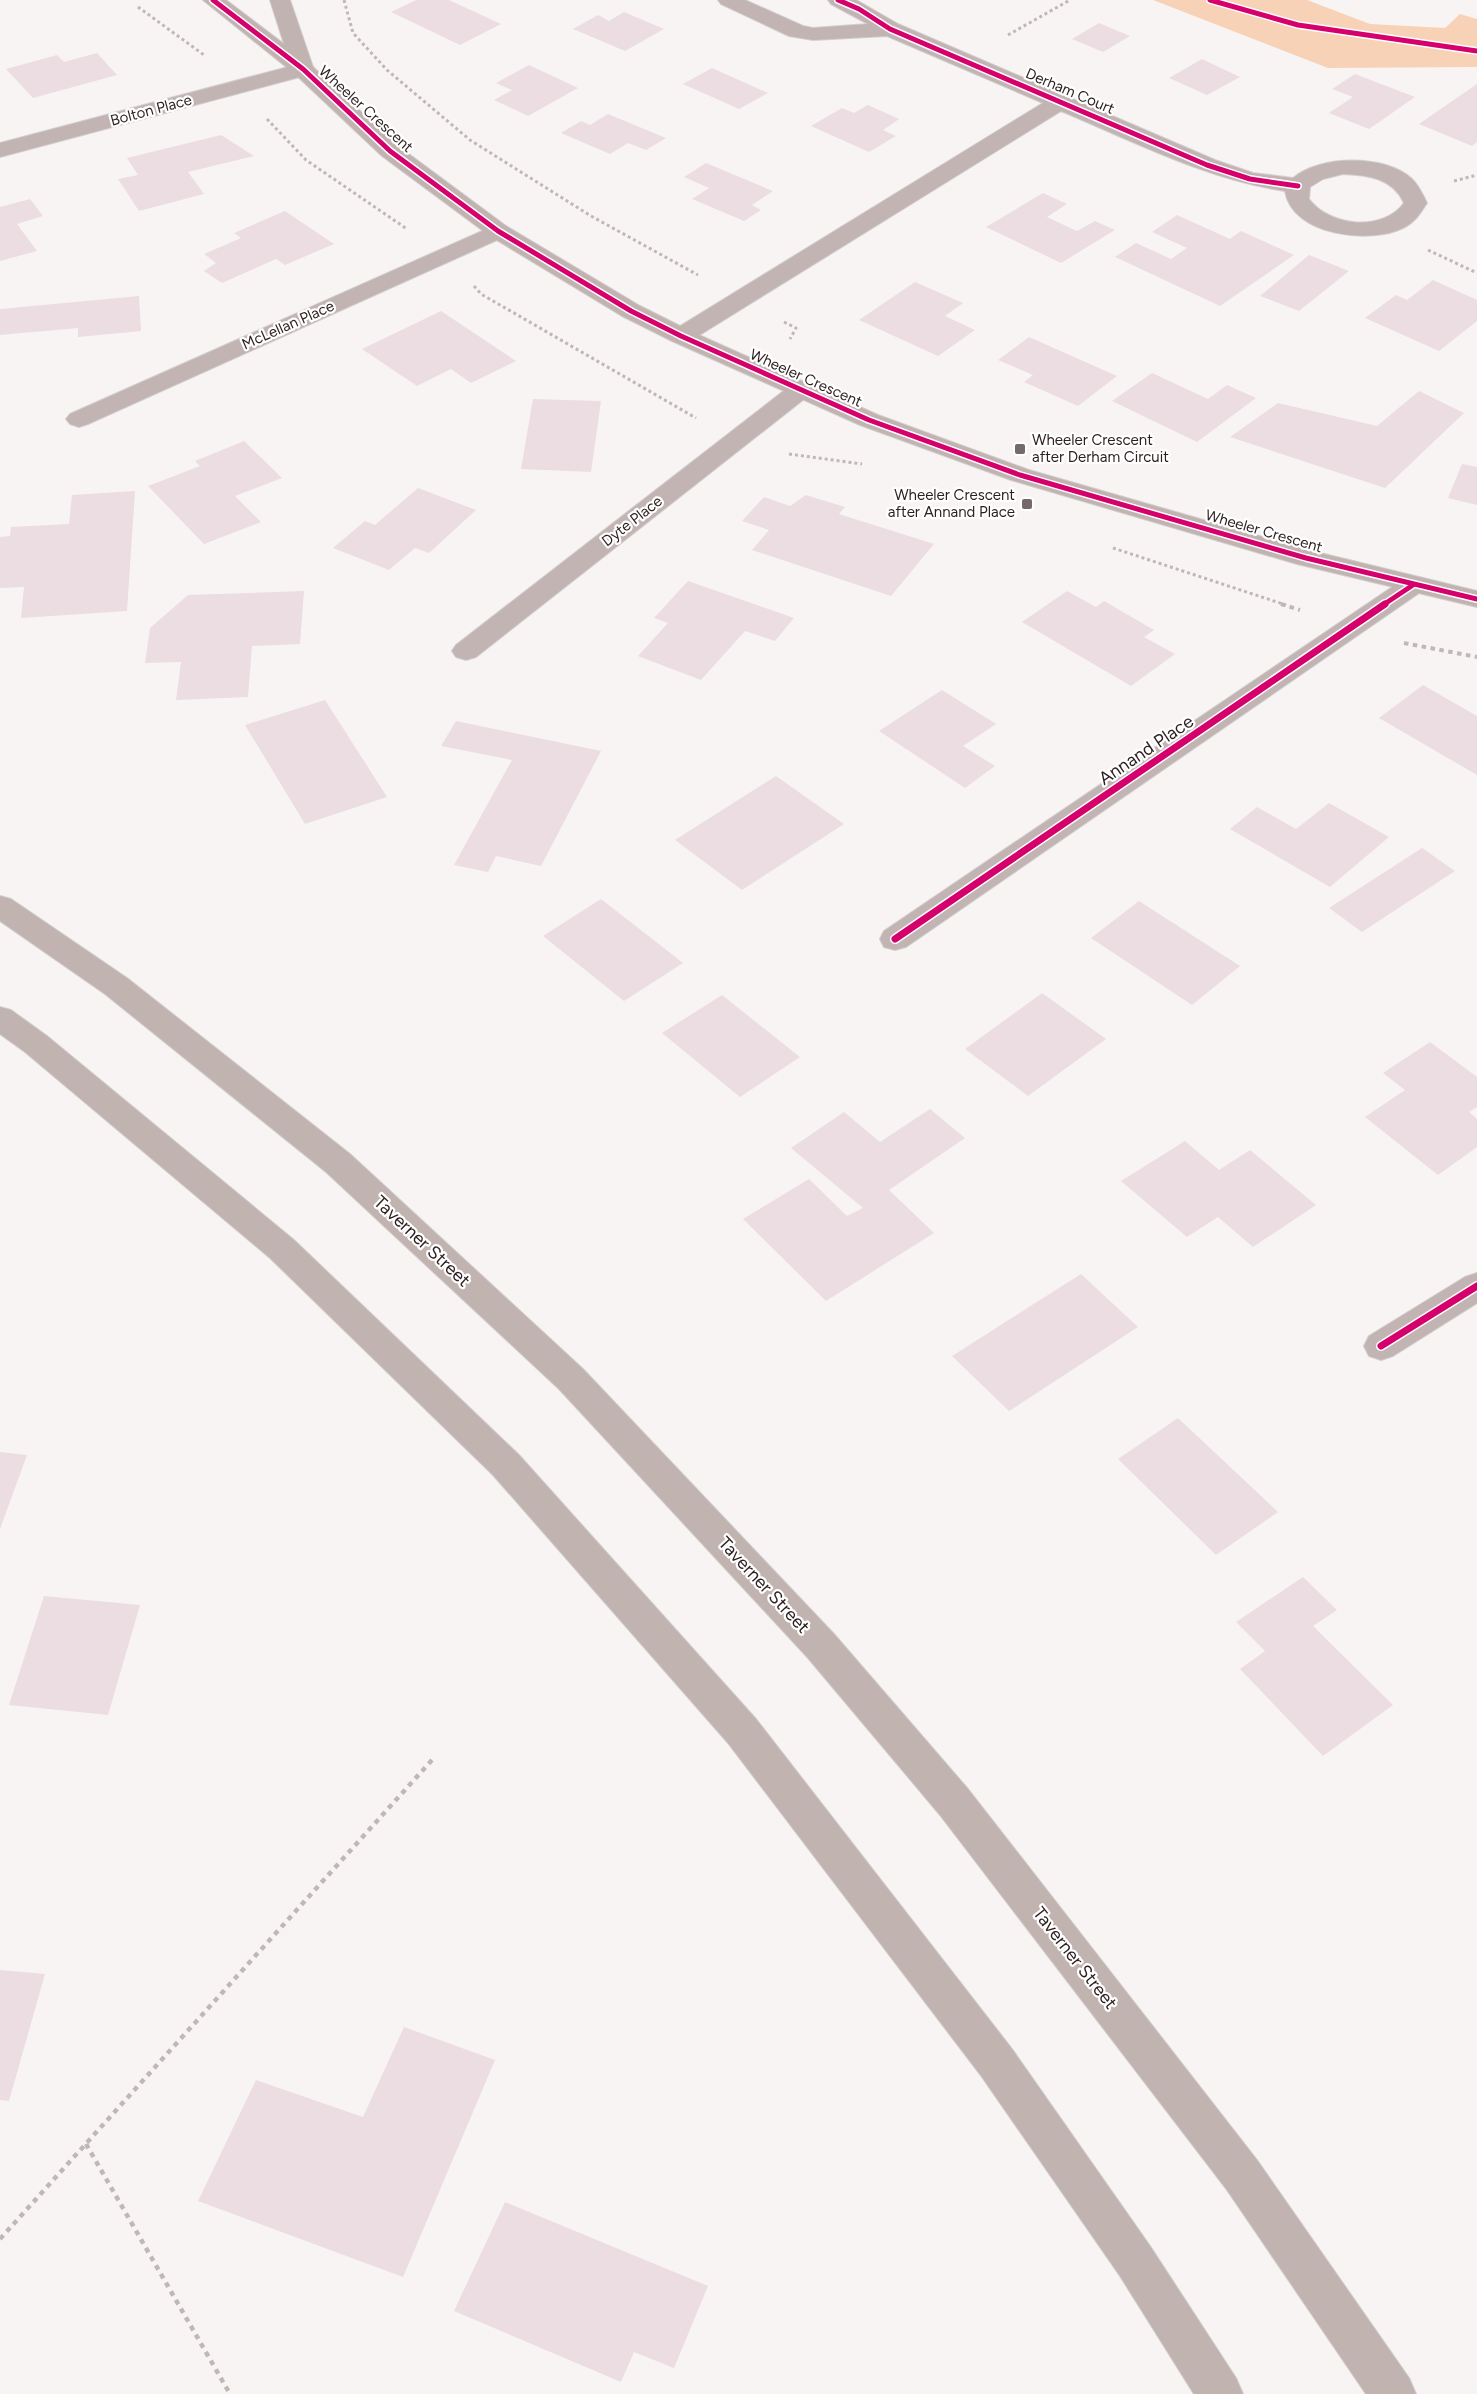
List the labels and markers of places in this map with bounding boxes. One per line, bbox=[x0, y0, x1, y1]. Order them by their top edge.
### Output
place label: Wheeler Crescent after Derham Circuit bbox=[1032, 431, 1169, 466]
marker: Wheeler Crescent after Derham Circuit bbox=[1013, 442, 1027, 456]
place label: Wheeler Crescent after Annand Place bbox=[888, 486, 1015, 521]
marker: Wheeler Crescent after Annand Place bbox=[1020, 497, 1034, 511]

